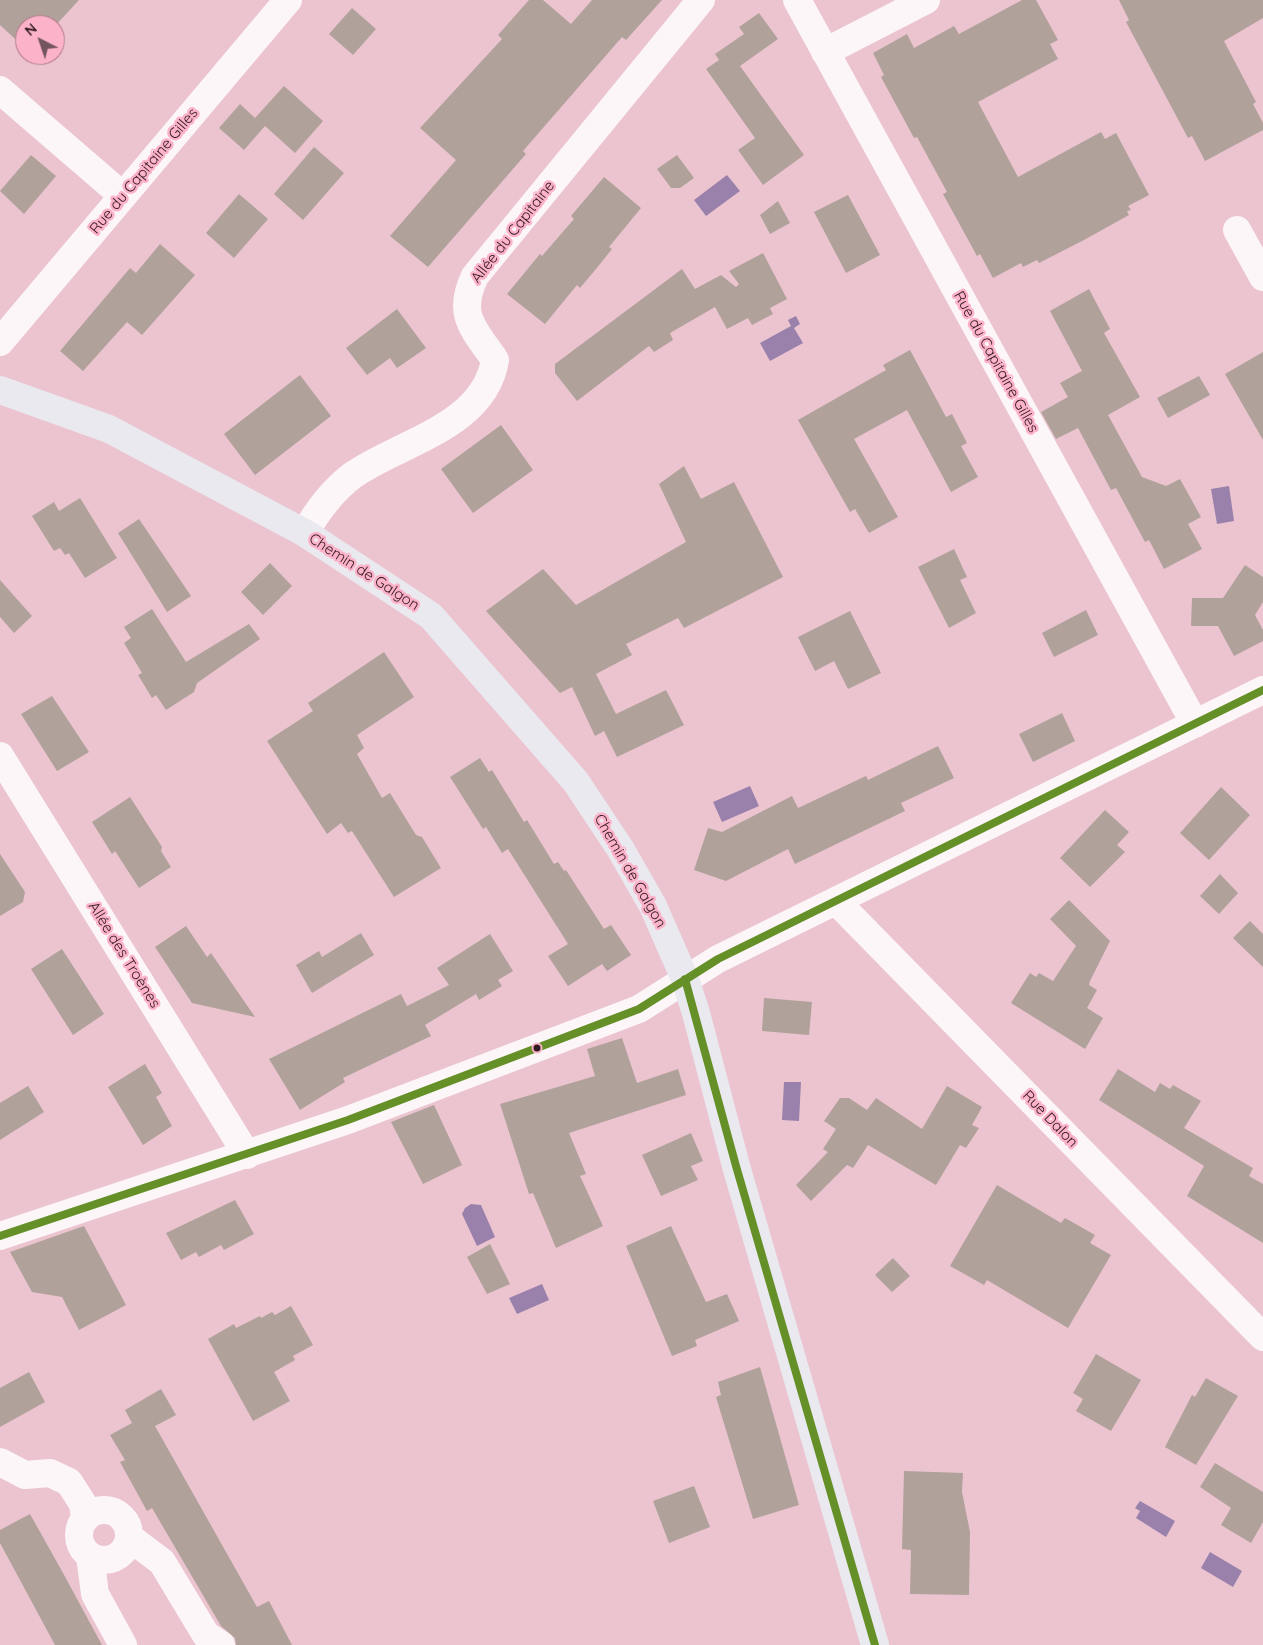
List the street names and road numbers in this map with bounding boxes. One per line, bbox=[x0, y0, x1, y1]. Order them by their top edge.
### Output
street label: Rue du Capitaine Gilles bbox=[86, 104, 202, 238]
street label: Allée du Capitaine bbox=[467, 177, 559, 287]
street label: Rue du Capitaine Gilles bbox=[950, 288, 1042, 436]
street label: Chemin de Galgon bbox=[305, 530, 423, 614]
street label: Chemin de Galgon bbox=[590, 811, 670, 931]
street label: Allée des Troènes bbox=[84, 899, 164, 1011]
street label: Rue Dalon bbox=[1019, 1087, 1081, 1151]

